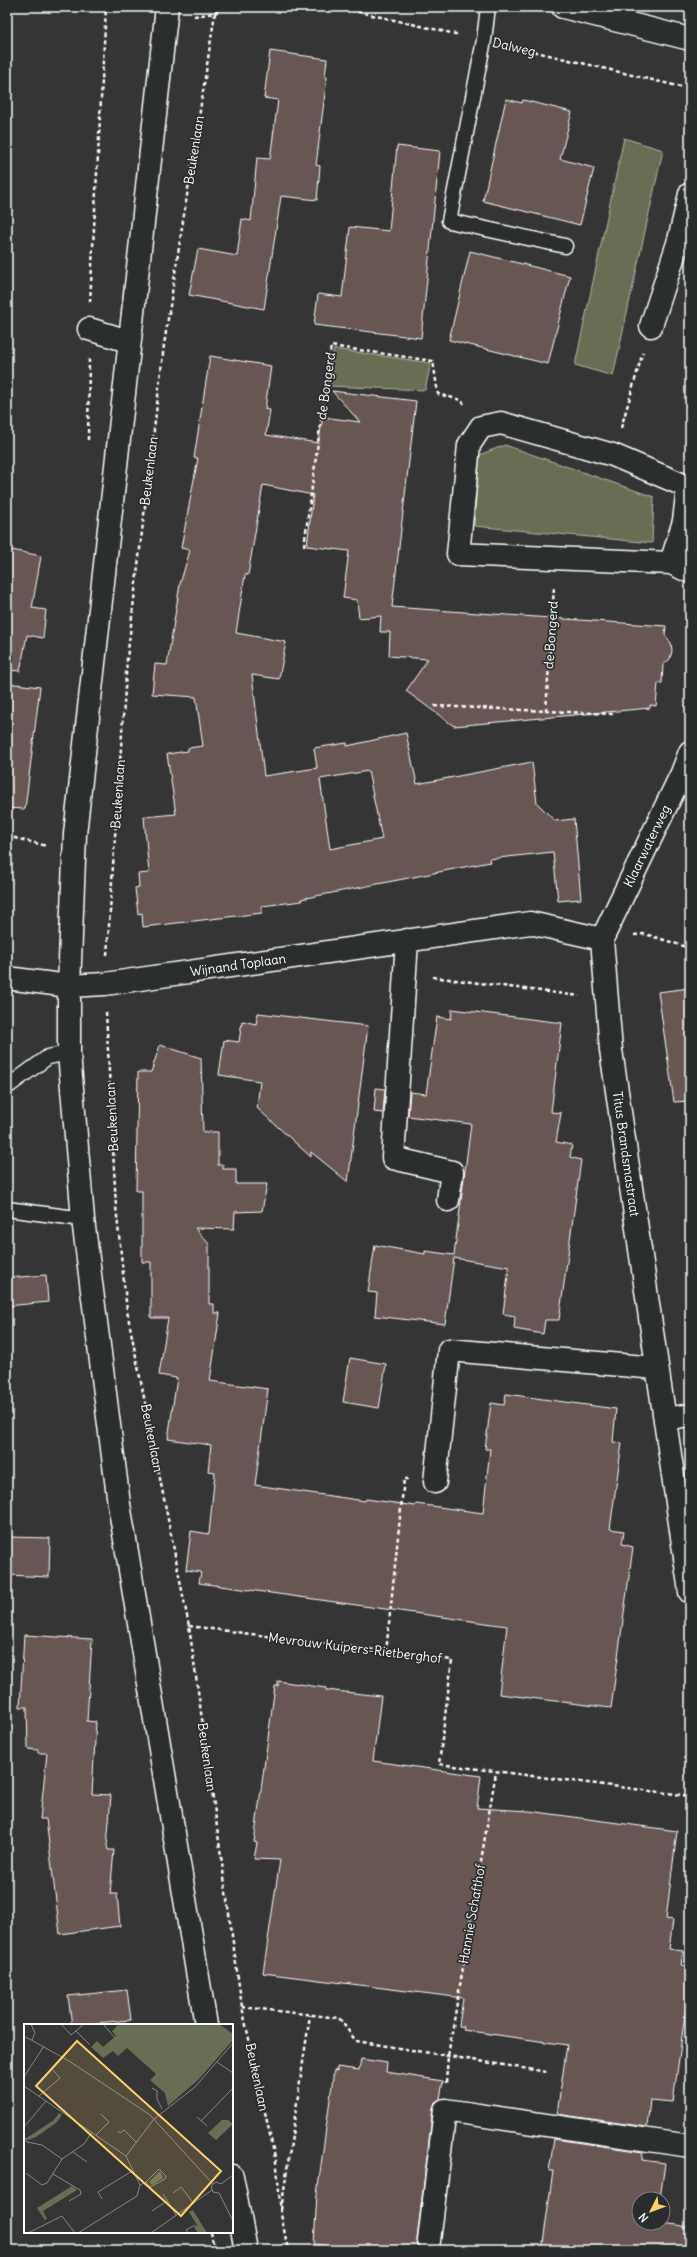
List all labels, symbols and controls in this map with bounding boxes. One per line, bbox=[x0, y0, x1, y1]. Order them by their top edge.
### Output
street label: Dalweg bbox=[491, 34, 537, 60]
street label: Beukenlaan bbox=[180, 114, 208, 186]
street label: de Bongerd bbox=[313, 351, 339, 421]
street label: Beukenlaan bbox=[136, 435, 162, 506]
street label: de Bongerd bbox=[540, 600, 562, 670]
street label: Beukenlaan bbox=[107, 758, 129, 829]
street label: Klaarwaterweg bbox=[620, 802, 674, 890]
street label: Wijnand Toplaan bbox=[189, 950, 288, 980]
street label: Beukenlaan bbox=[102, 1081, 122, 1152]
street label: Titus Brandsmastraat bbox=[609, 1090, 643, 1218]
street label: Beukenlaan bbox=[137, 1402, 167, 1474]
street label: Mevrouw Kuipers-Rietberghof bbox=[267, 1629, 444, 1667]
street label: Beukenlaan bbox=[194, 1721, 220, 1793]
street label: Hannie Schafthof bbox=[455, 1862, 489, 1965]
inset map bbox=[24, 2024, 233, 2233]
street label: Beukenlaan bbox=[241, 2041, 273, 2113]
north arrow bbox=[631, 2191, 671, 2231]
text: N bbox=[636, 2210, 651, 2225]

